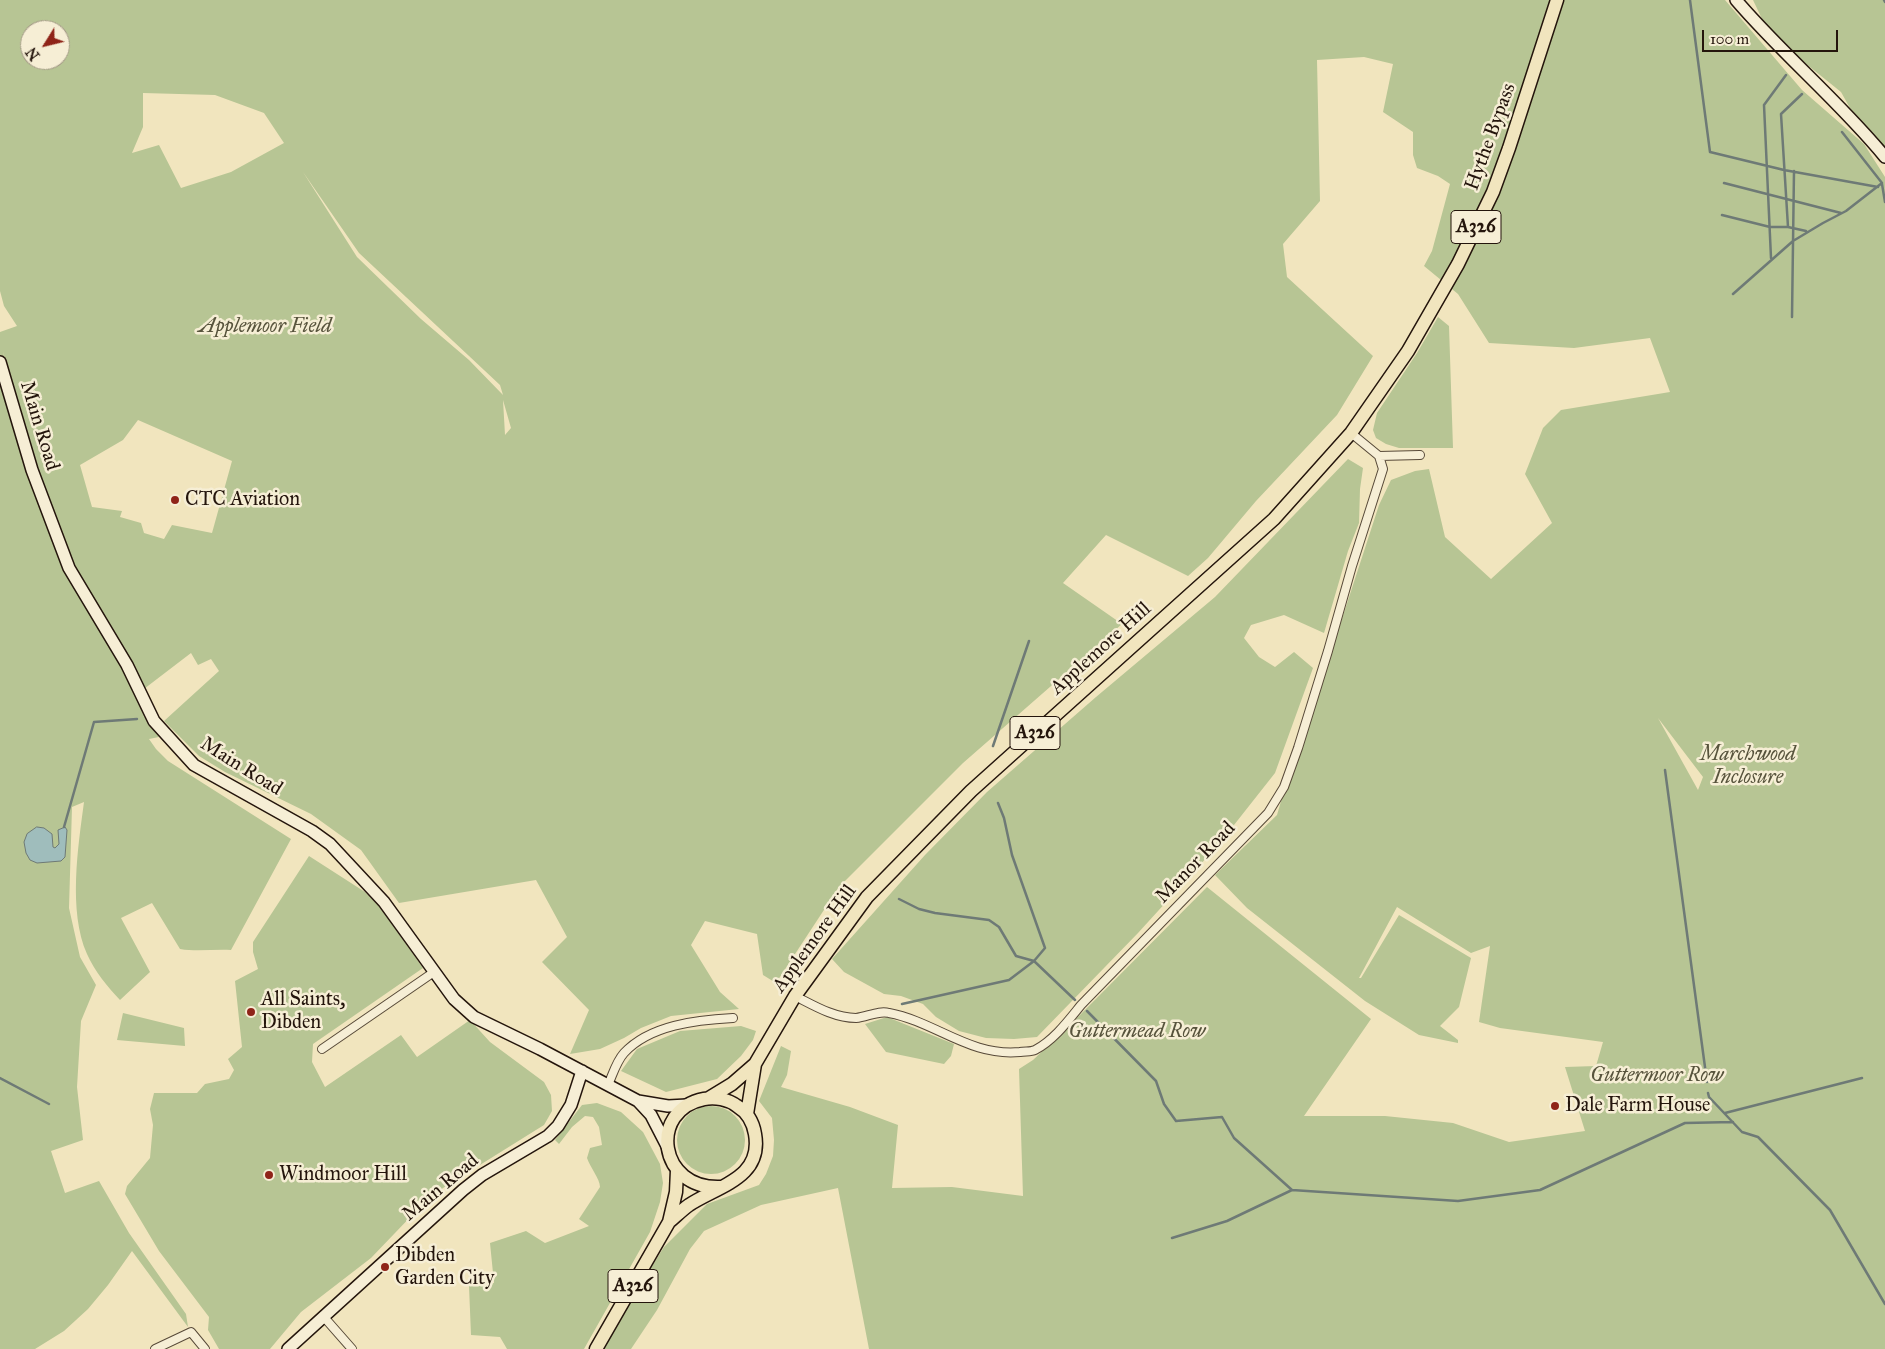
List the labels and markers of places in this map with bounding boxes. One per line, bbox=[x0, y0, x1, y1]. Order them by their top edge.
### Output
place label: CTC Aviation bbox=[185, 488, 300, 512]
marker: CTC Aviation bbox=[169, 494, 181, 506]
place label: All Saints, Dibden bbox=[261, 988, 345, 1035]
marker: All Saints, Dibden bbox=[245, 1006, 257, 1018]
place label: Dale Farm House bbox=[1565, 1094, 1710, 1118]
marker: Dale Farm House bbox=[1549, 1100, 1561, 1112]
place label: Windmoor Hill bbox=[279, 1163, 407, 1187]
marker: Windmoor Hill bbox=[263, 1169, 275, 1181]
place label: Dibden Garden City bbox=[395, 1244, 494, 1291]
marker: Dibden Garden City bbox=[379, 1261, 391, 1273]

